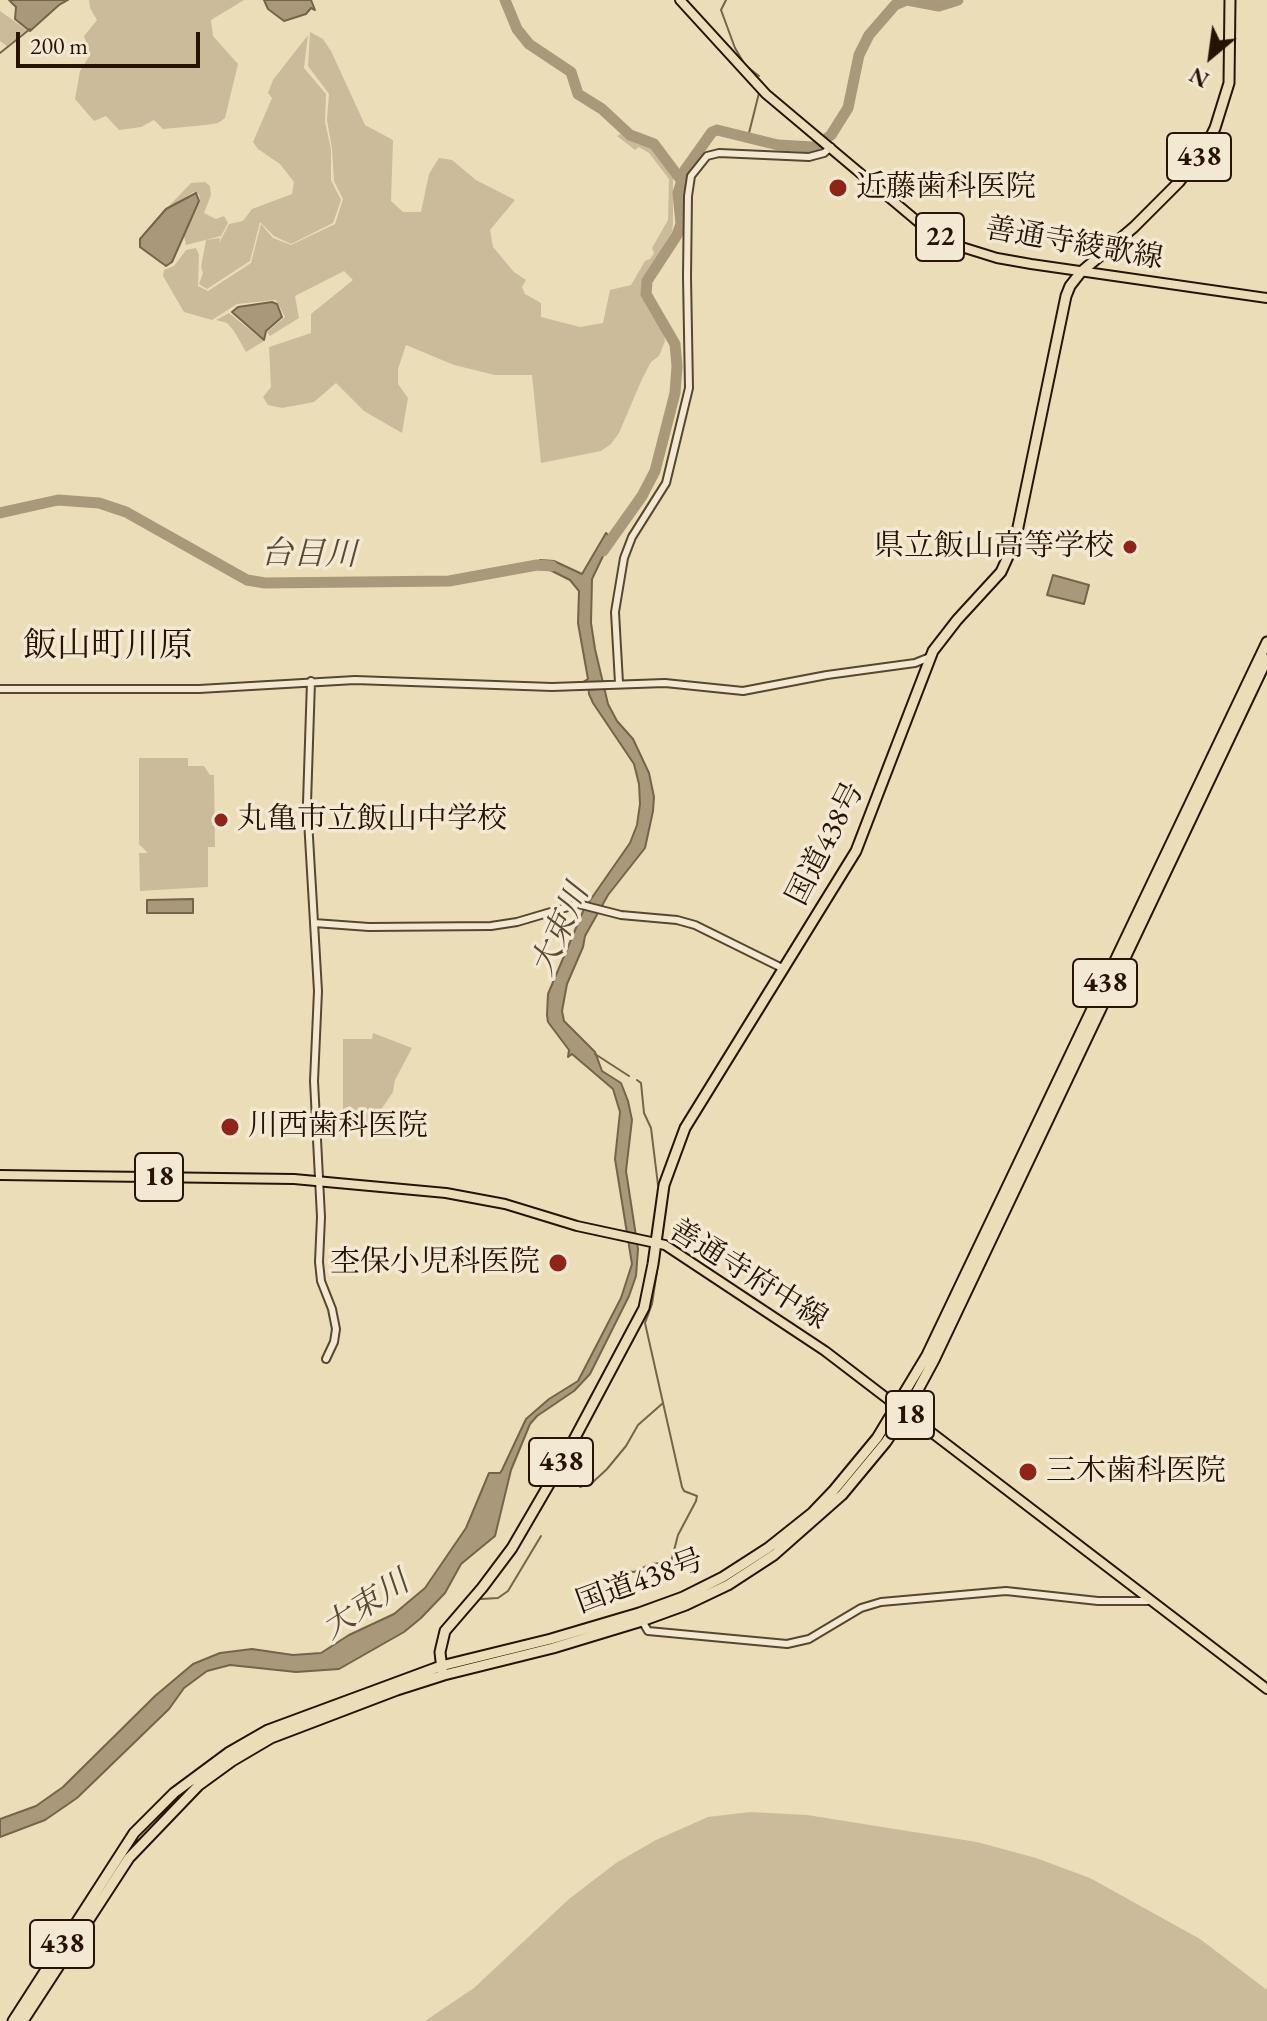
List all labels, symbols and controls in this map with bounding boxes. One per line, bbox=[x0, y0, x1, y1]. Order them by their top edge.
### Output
scale bar bbox=[20, 16, 204, 66]
north arrow bbox=[1171, 16, 1251, 96]
text: 200 m bbox=[30, 30, 88, 61]
text: N bbox=[1184, 60, 1214, 94]
road number: 438 bbox=[1167, 133, 1231, 181]
place label: 近藤歯科医院 bbox=[856, 170, 1036, 206]
marker: 近藤歯科医院 bbox=[827, 177, 849, 199]
street label: 善通寺綾歌線 bbox=[982, 211, 1166, 277]
road number: 22 bbox=[916, 213, 964, 261]
place label: 県立飯山高等学校 bbox=[874, 529, 1114, 565]
water label: 台目川 bbox=[261, 535, 357, 575]
marker: 県立飯山高等学校 bbox=[1121, 538, 1139, 556]
district label: 飯山町川原 bbox=[23, 627, 193, 667]
street label: 国道438号 bbox=[780, 776, 872, 912]
place label: 丸亀市立飯山中学校 bbox=[237, 802, 507, 838]
marker: 丸亀市立飯山中学校 bbox=[212, 811, 230, 829]
water label: 大束川 bbox=[524, 878, 598, 982]
road number: 438 bbox=[1073, 959, 1137, 1007]
place label: 川西歯科医院 bbox=[248, 1109, 428, 1145]
marker: 川西歯科医院 bbox=[219, 1116, 241, 1138]
road number: 18 bbox=[135, 1153, 183, 1201]
street label: 善通寺府中線 bbox=[662, 1212, 834, 1338]
place label: 杢保小児科医院 bbox=[330, 1245, 540, 1281]
marker: 杢保小児科医院 bbox=[547, 1252, 569, 1274]
road number: 18 bbox=[886, 1391, 934, 1439]
road number: 438 bbox=[529, 1438, 593, 1486]
place label: 三木歯科医院 bbox=[1046, 1454, 1226, 1490]
marker: 三木歯科医院 bbox=[1017, 1461, 1039, 1483]
street label: 国道438号 bbox=[571, 1542, 709, 1622]
water label: 大束川 bbox=[315, 1564, 417, 1648]
road number: 438 bbox=[30, 1920, 94, 1968]

